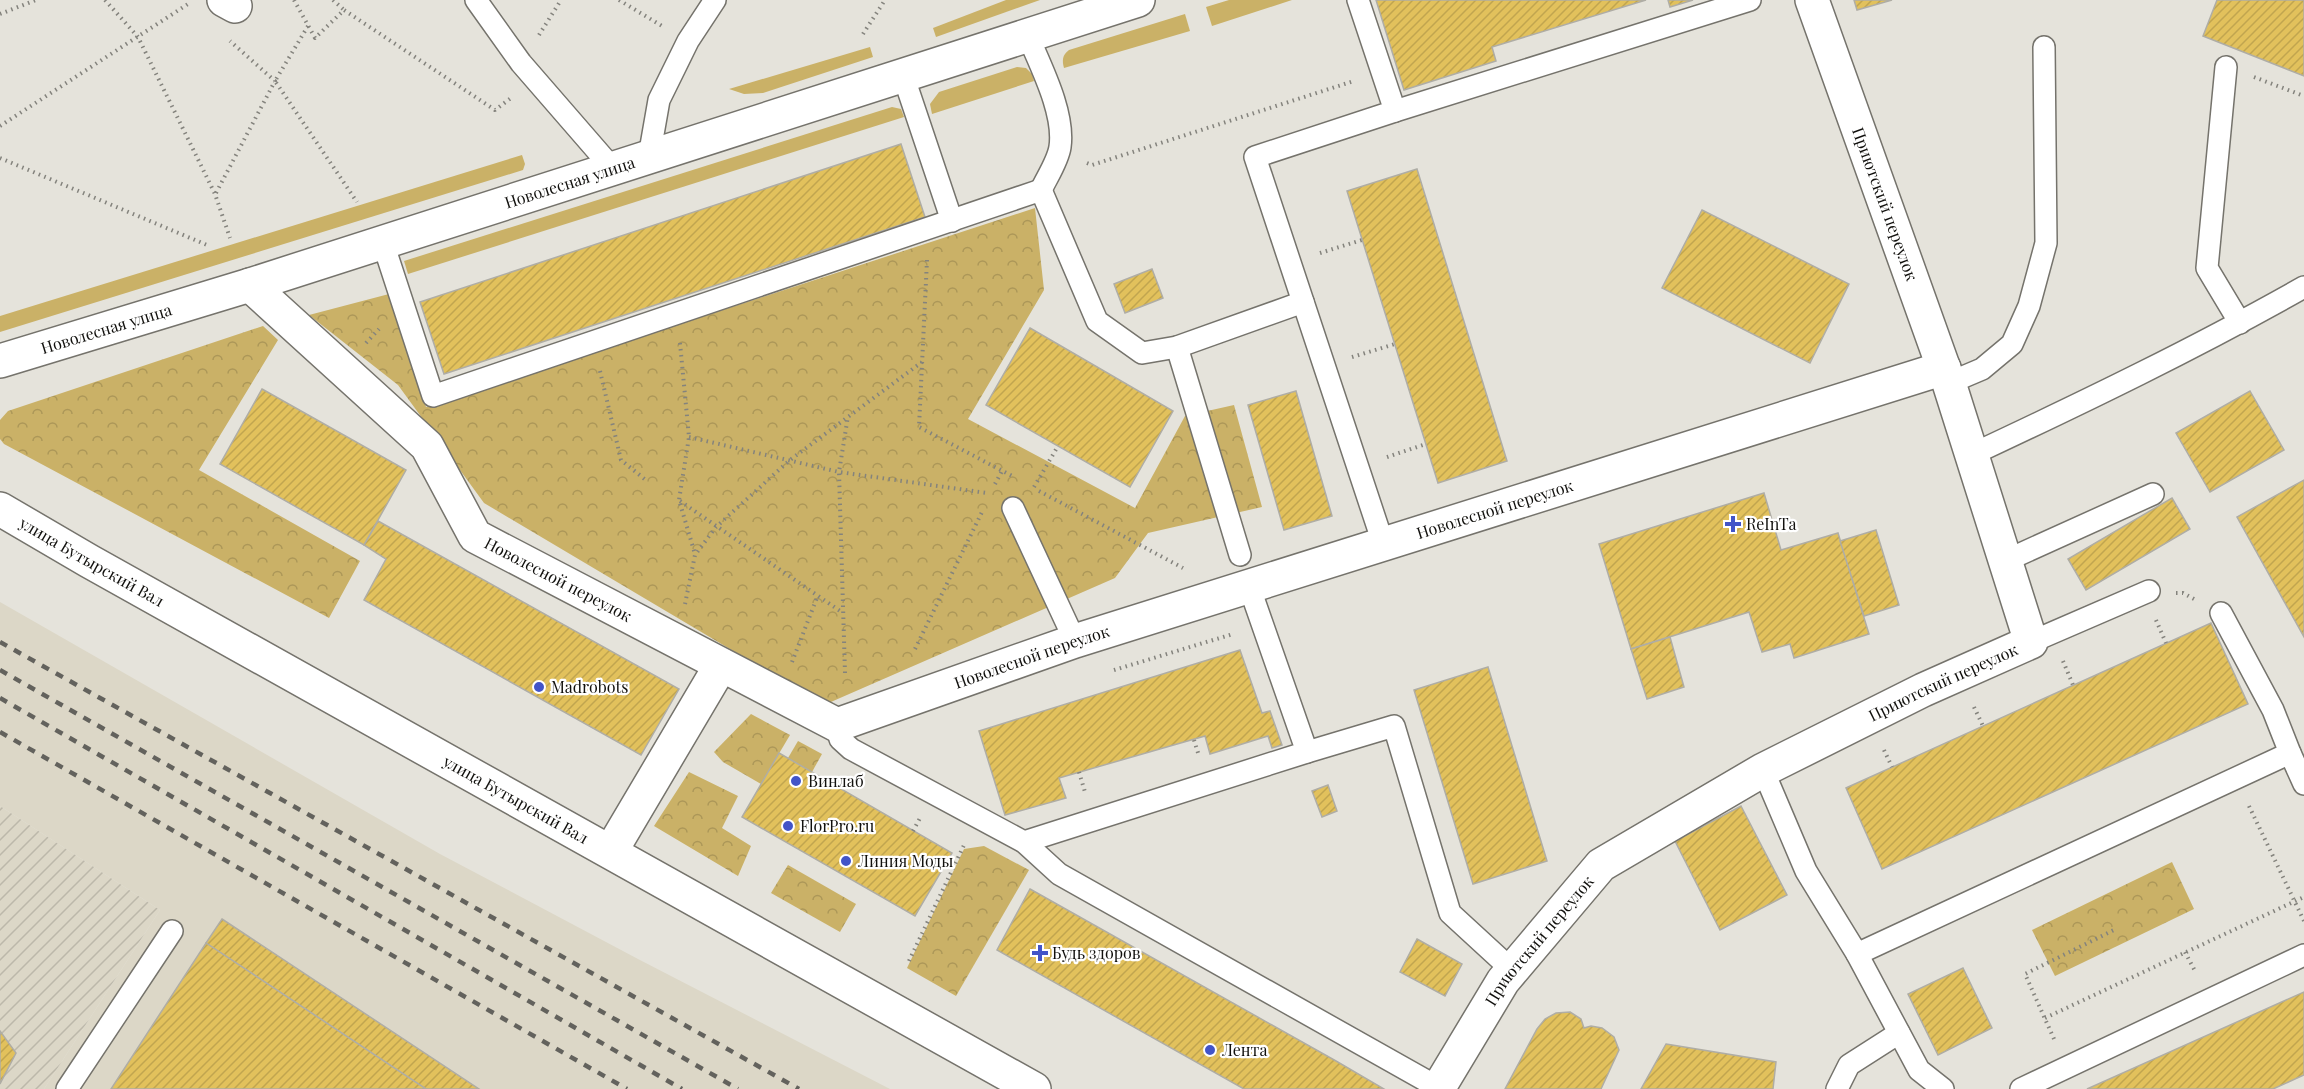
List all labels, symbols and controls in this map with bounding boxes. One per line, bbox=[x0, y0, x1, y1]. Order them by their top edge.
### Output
street label: Приютский переулок bbox=[1848, 124, 1923, 284]
street label: Новолесная улица bbox=[502, 151, 637, 213]
street label: Новолесная улица bbox=[38, 298, 174, 358]
street label: Новолесной переулок bbox=[1414, 474, 1575, 543]
street label: улица Бутырский Вал bbox=[15, 511, 168, 611]
place label: ReInTa bbox=[1746, 513, 1796, 534]
marker: ReInTa bbox=[1724, 515, 1742, 533]
street label: Новолесной переулок bbox=[481, 532, 635, 626]
street label: Новолесной переулок bbox=[951, 620, 1112, 693]
street label: Приютский переулок bbox=[1865, 638, 2021, 726]
place label: Madrobots bbox=[551, 676, 628, 697]
marker: Madrobots bbox=[532, 680, 546, 694]
street label: улица Бутырский Вал bbox=[439, 750, 592, 848]
place label: Винлаб bbox=[808, 770, 864, 791]
marker: Винлаб bbox=[789, 774, 803, 788]
place label: FlorPro.ru bbox=[800, 815, 874, 836]
marker: FlorPro.ru bbox=[781, 819, 795, 833]
place label: Линия Моды bbox=[857, 850, 953, 871]
marker: Линия Моды bbox=[839, 854, 853, 868]
street label: Приютский переулок bbox=[1480, 871, 1598, 1009]
place label: Будь здоров bbox=[1052, 942, 1141, 963]
marker: Будь здоров bbox=[1033, 946, 1047, 960]
place label: Лента bbox=[1221, 1039, 1267, 1060]
marker: Лента bbox=[1203, 1043, 1217, 1057]

